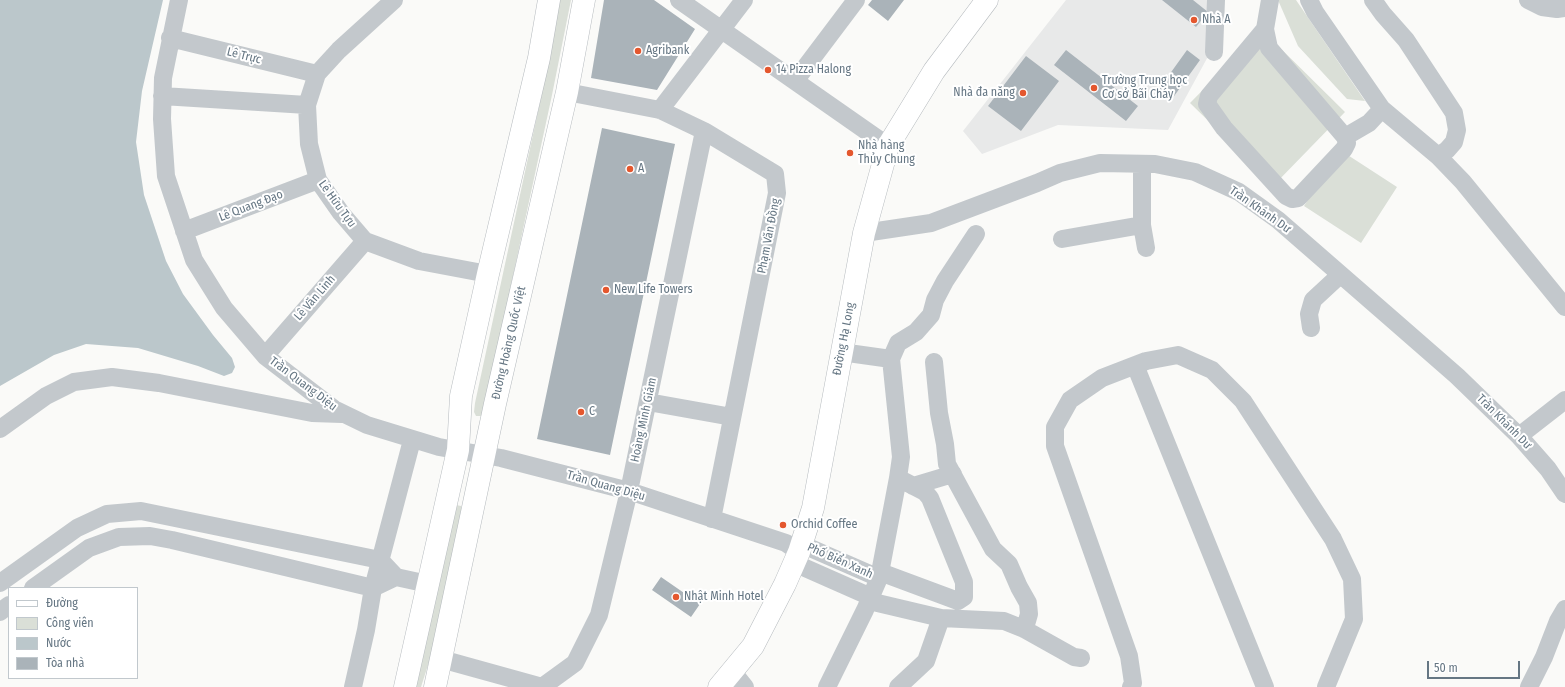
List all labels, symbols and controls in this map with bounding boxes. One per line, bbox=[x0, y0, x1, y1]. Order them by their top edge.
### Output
place label: Nhà A bbox=[1202, 13, 1231, 27]
marker: Nhà A bbox=[1189, 15, 1199, 25]
place label: Agribank bbox=[646, 44, 689, 58]
street label: Lê Trực bbox=[225, 45, 263, 67]
marker: Agribank bbox=[633, 46, 643, 56]
place label: 14 Pizza Halong bbox=[776, 63, 851, 77]
marker: 14 Pizza Halong bbox=[763, 65, 773, 75]
place label: Trường Trung học Cơ sở Bãi Cháy bbox=[1102, 74, 1187, 102]
marker: Trường Trung học Cơ sở Bãi Cháy bbox=[1089, 83, 1099, 93]
place label: Nhà đa năng bbox=[953, 86, 1015, 100]
marker: Nhà đa năng bbox=[1018, 88, 1028, 98]
place label: Nhà hàng Thủy Chung bbox=[858, 139, 915, 167]
marker: Nhà hàng Thủy Chung bbox=[845, 148, 855, 158]
place label: A bbox=[638, 162, 644, 176]
marker: A bbox=[625, 164, 635, 174]
street label: Lê Hữu Tựu bbox=[315, 178, 359, 230]
street label: Trần Khánh Dư bbox=[1227, 184, 1293, 236]
street label: Lê Quang Đạo bbox=[217, 187, 285, 225]
street label: Phạm Văn Đồng bbox=[755, 197, 783, 275]
street label: Lê Văn Linh bbox=[291, 272, 339, 324]
place label: New Life Towers bbox=[614, 283, 693, 297]
street label: Đường Hoàng Quốc Việt bbox=[489, 285, 529, 401]
marker: New Life Towers bbox=[601, 285, 611, 295]
street label: Đường Hạ Long bbox=[830, 301, 858, 377]
street label: Trần Quang Diệu bbox=[266, 354, 340, 414]
street label: Hoàng Minh Giám bbox=[628, 376, 660, 464]
street label: Trần Khánh Dư bbox=[1474, 392, 1534, 452]
place label: C bbox=[589, 405, 595, 419]
marker: C bbox=[576, 407, 586, 417]
street label: Trần Quang Diệu bbox=[565, 468, 647, 504]
place label: Orchid Coffee bbox=[791, 518, 857, 532]
marker: Orchid Coffee bbox=[778, 520, 788, 530]
street label: Phố Biển Xanh bbox=[805, 540, 875, 582]
legend bbox=[8, 587, 138, 679]
place label: Nhật Minh Hotel bbox=[684, 590, 764, 604]
marker: Nhật Minh Hotel bbox=[671, 592, 681, 602]
text: Đường bbox=[46, 596, 78, 610]
text: Công viên bbox=[46, 616, 94, 630]
text: Nước bbox=[46, 636, 71, 650]
scale bar bbox=[1429, 653, 1522, 679]
text: Tòa nhà bbox=[46, 656, 84, 670]
text: 50 m bbox=[1434, 661, 1458, 675]

